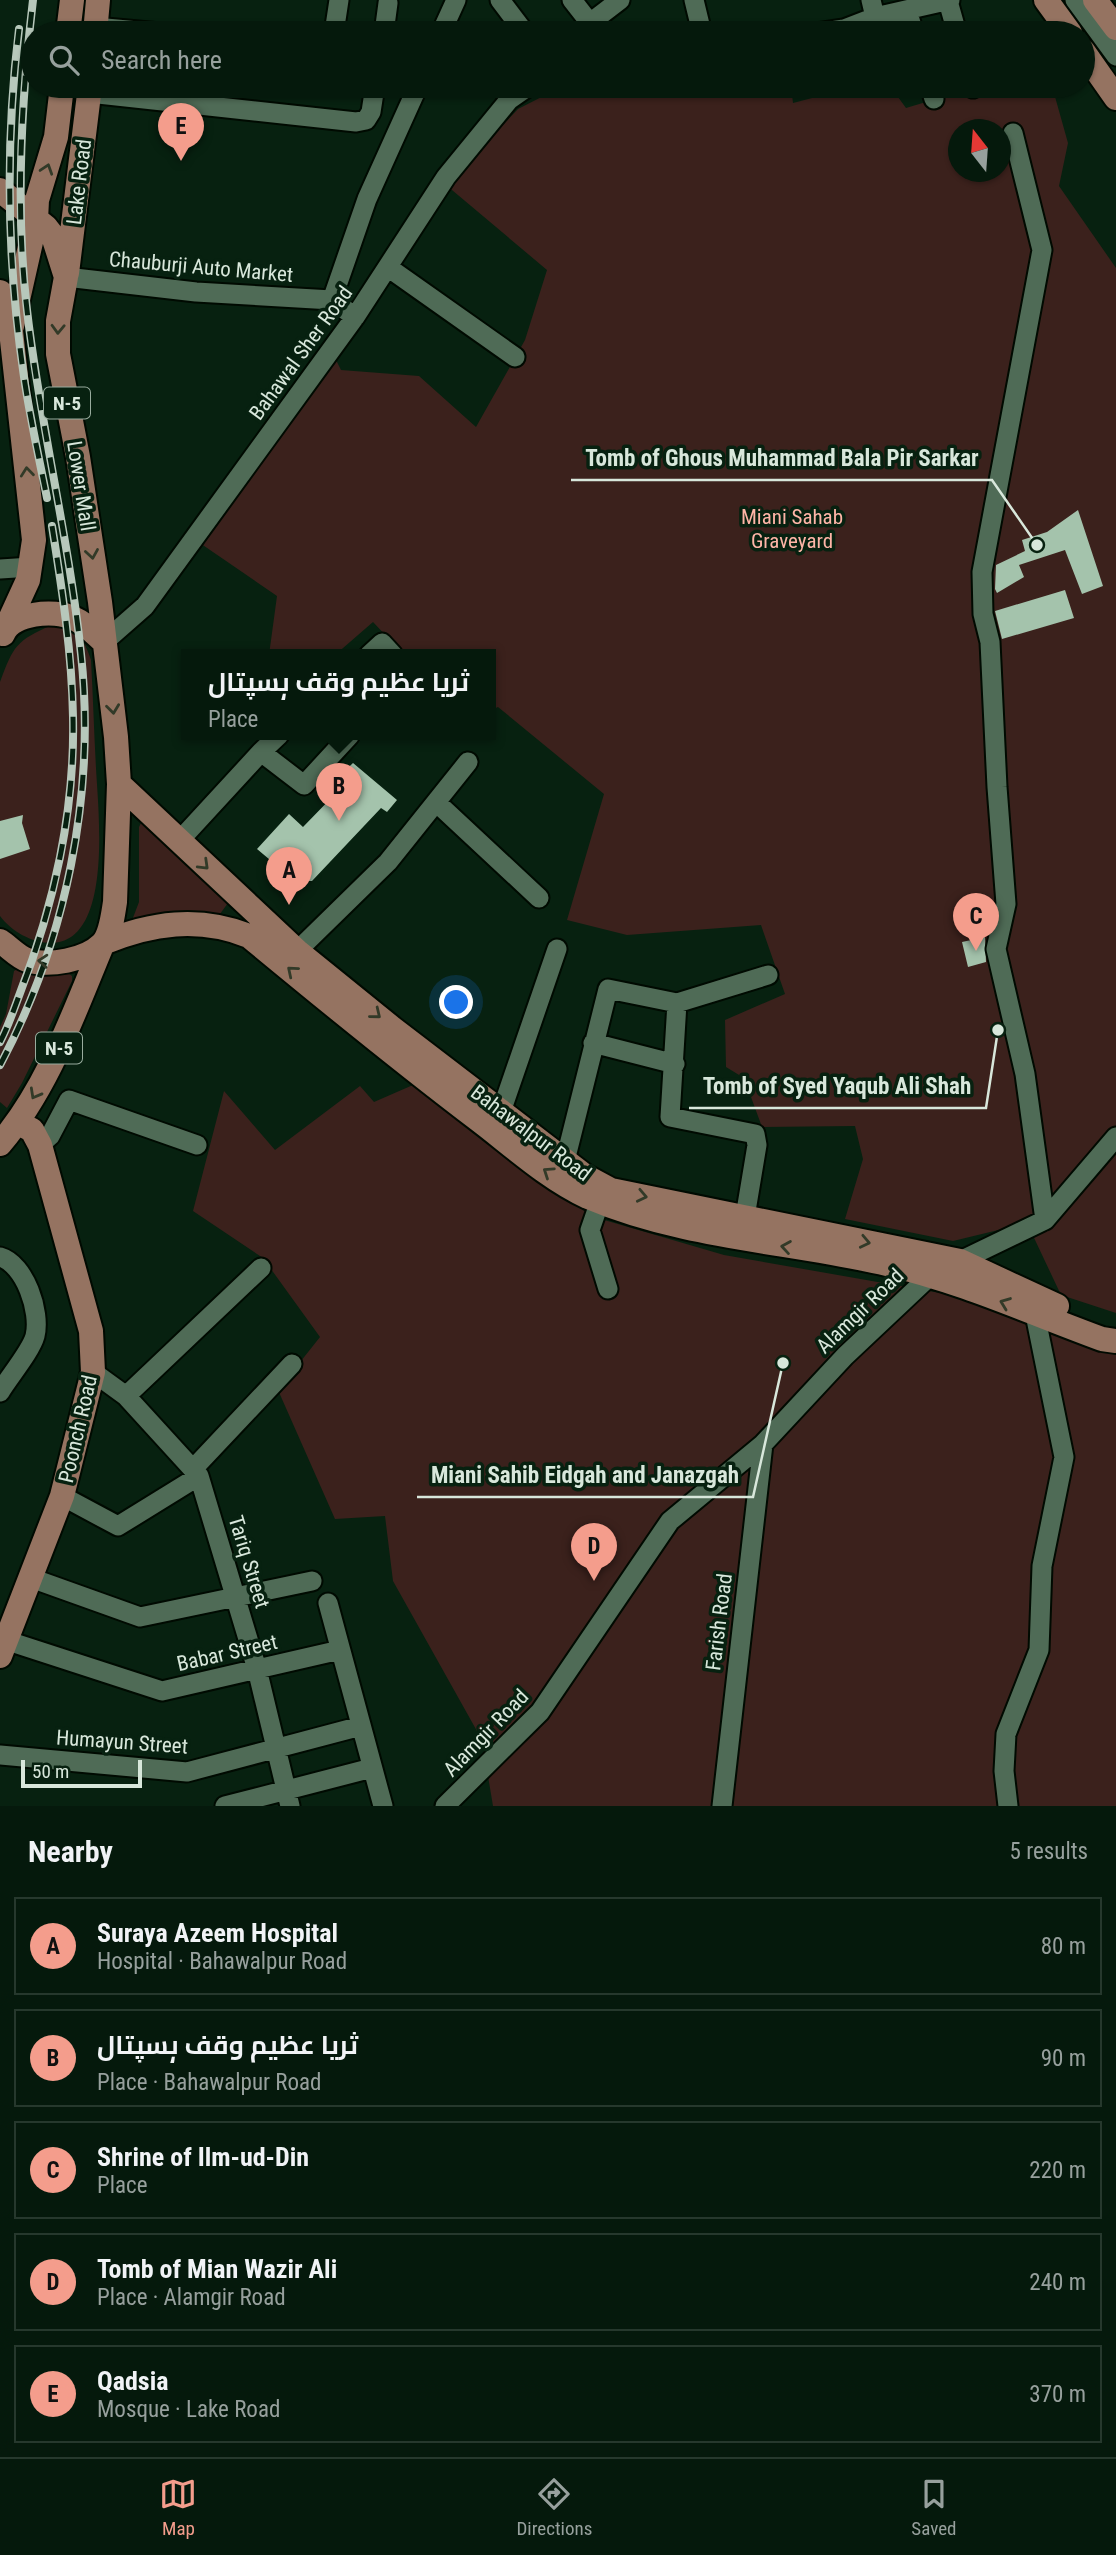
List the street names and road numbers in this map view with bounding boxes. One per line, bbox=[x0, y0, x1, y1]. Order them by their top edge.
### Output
street label: Lake Road bbox=[62, 138, 96, 226]
street label: Chauburji Auto Market bbox=[108, 247, 294, 287]
street label: Bahawal Sher Road bbox=[244, 281, 358, 425]
road number: N-5 bbox=[44, 388, 90, 418]
street label: Lower Mall bbox=[62, 439, 100, 533]
road number: N-5 bbox=[36, 1032, 82, 1064]
street label: Bahawalpur Road bbox=[466, 1080, 596, 1186]
street label: Alamgir Road bbox=[812, 1264, 908, 1358]
street label: Poonch Road bbox=[54, 1373, 102, 1485]
street label: Tariq Street bbox=[224, 1513, 274, 1611]
street label: Farish Road bbox=[701, 1572, 737, 1672]
street label: Babar Street bbox=[174, 1630, 280, 1676]
street label: Alamgir Road bbox=[439, 1685, 533, 1781]
street label: Humayun Street bbox=[55, 1725, 189, 1759]

